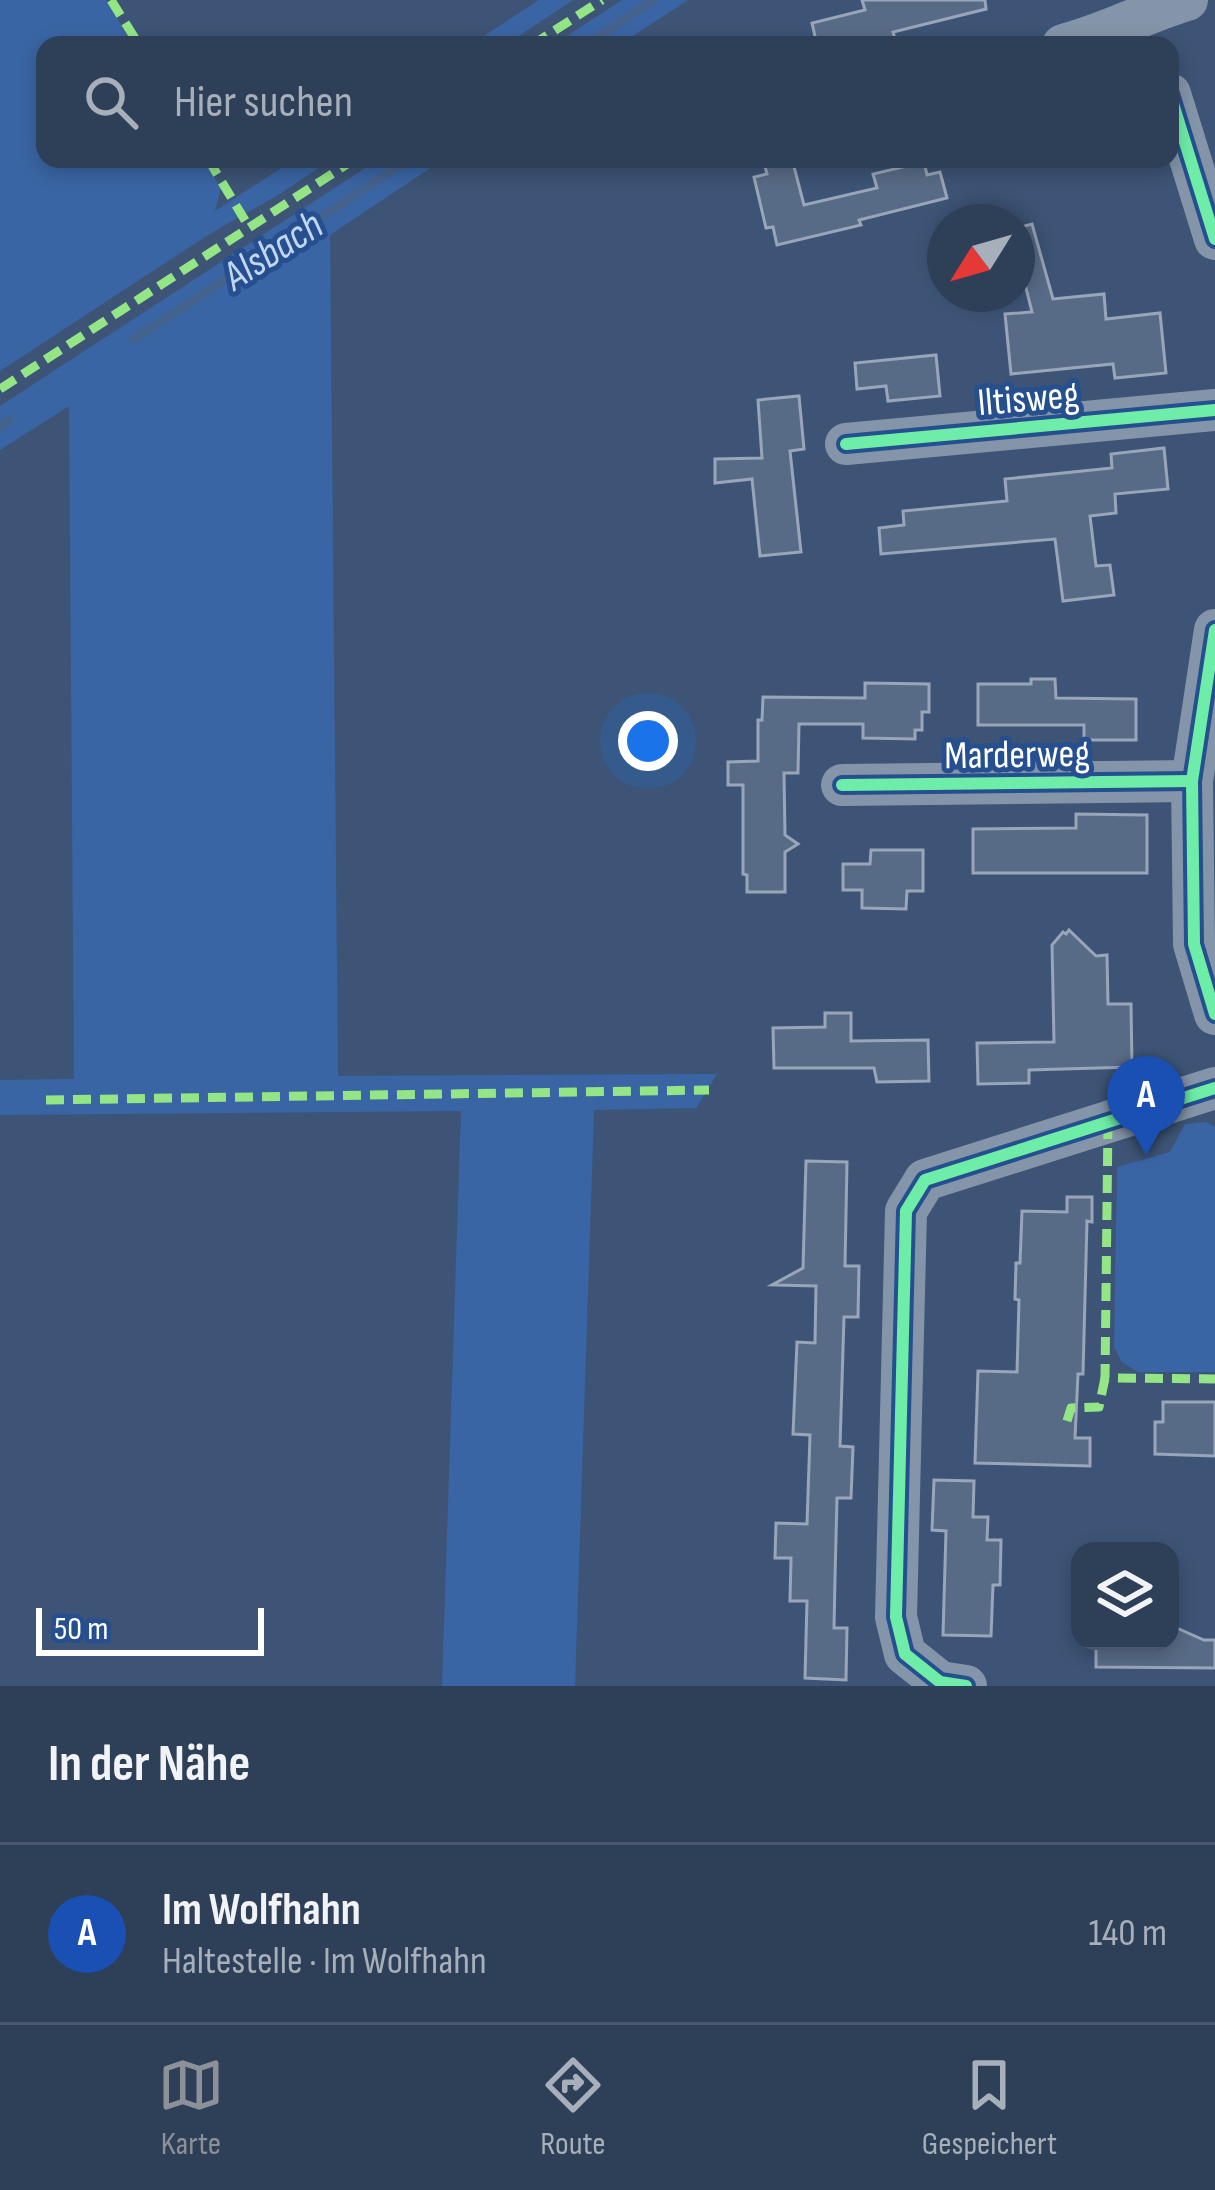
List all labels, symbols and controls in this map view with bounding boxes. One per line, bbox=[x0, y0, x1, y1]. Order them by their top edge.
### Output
search box bbox=[36, 36, 1179, 168]
icon: search bbox=[78, 69, 144, 135]
text: Hier suchen bbox=[174, 75, 353, 130]
water label: Alsbach bbox=[212, 200, 333, 303]
north arrow bbox=[927, 204, 1035, 312]
street label: Iltisweg bbox=[976, 372, 1081, 427]
your location bbox=[618, 711, 678, 771]
street label: Marderweg bbox=[944, 731, 1090, 780]
pin: A bbox=[1107, 1056, 1185, 1155]
map controls bbox=[1071, 1542, 1179, 1650]
button: layers bbox=[1071, 1542, 1179, 1650]
scale bar bbox=[36, 1602, 264, 1655]
text: 50 m bbox=[54, 1609, 108, 1649]
text: In der Nähe bbox=[48, 1734, 250, 1795]
text: Im Wolfhahn bbox=[162, 1883, 361, 1938]
text: A bbox=[78, 1910, 96, 1957]
text: 140 m bbox=[1088, 1910, 1167, 1957]
text: Haltestelle · Im Wolfhahn bbox=[162, 1938, 487, 1985]
tab: Karte bbox=[158, 2052, 224, 2164]
tab: Route bbox=[540, 2052, 606, 2164]
tab: Gespeichert bbox=[922, 2052, 1057, 2164]

